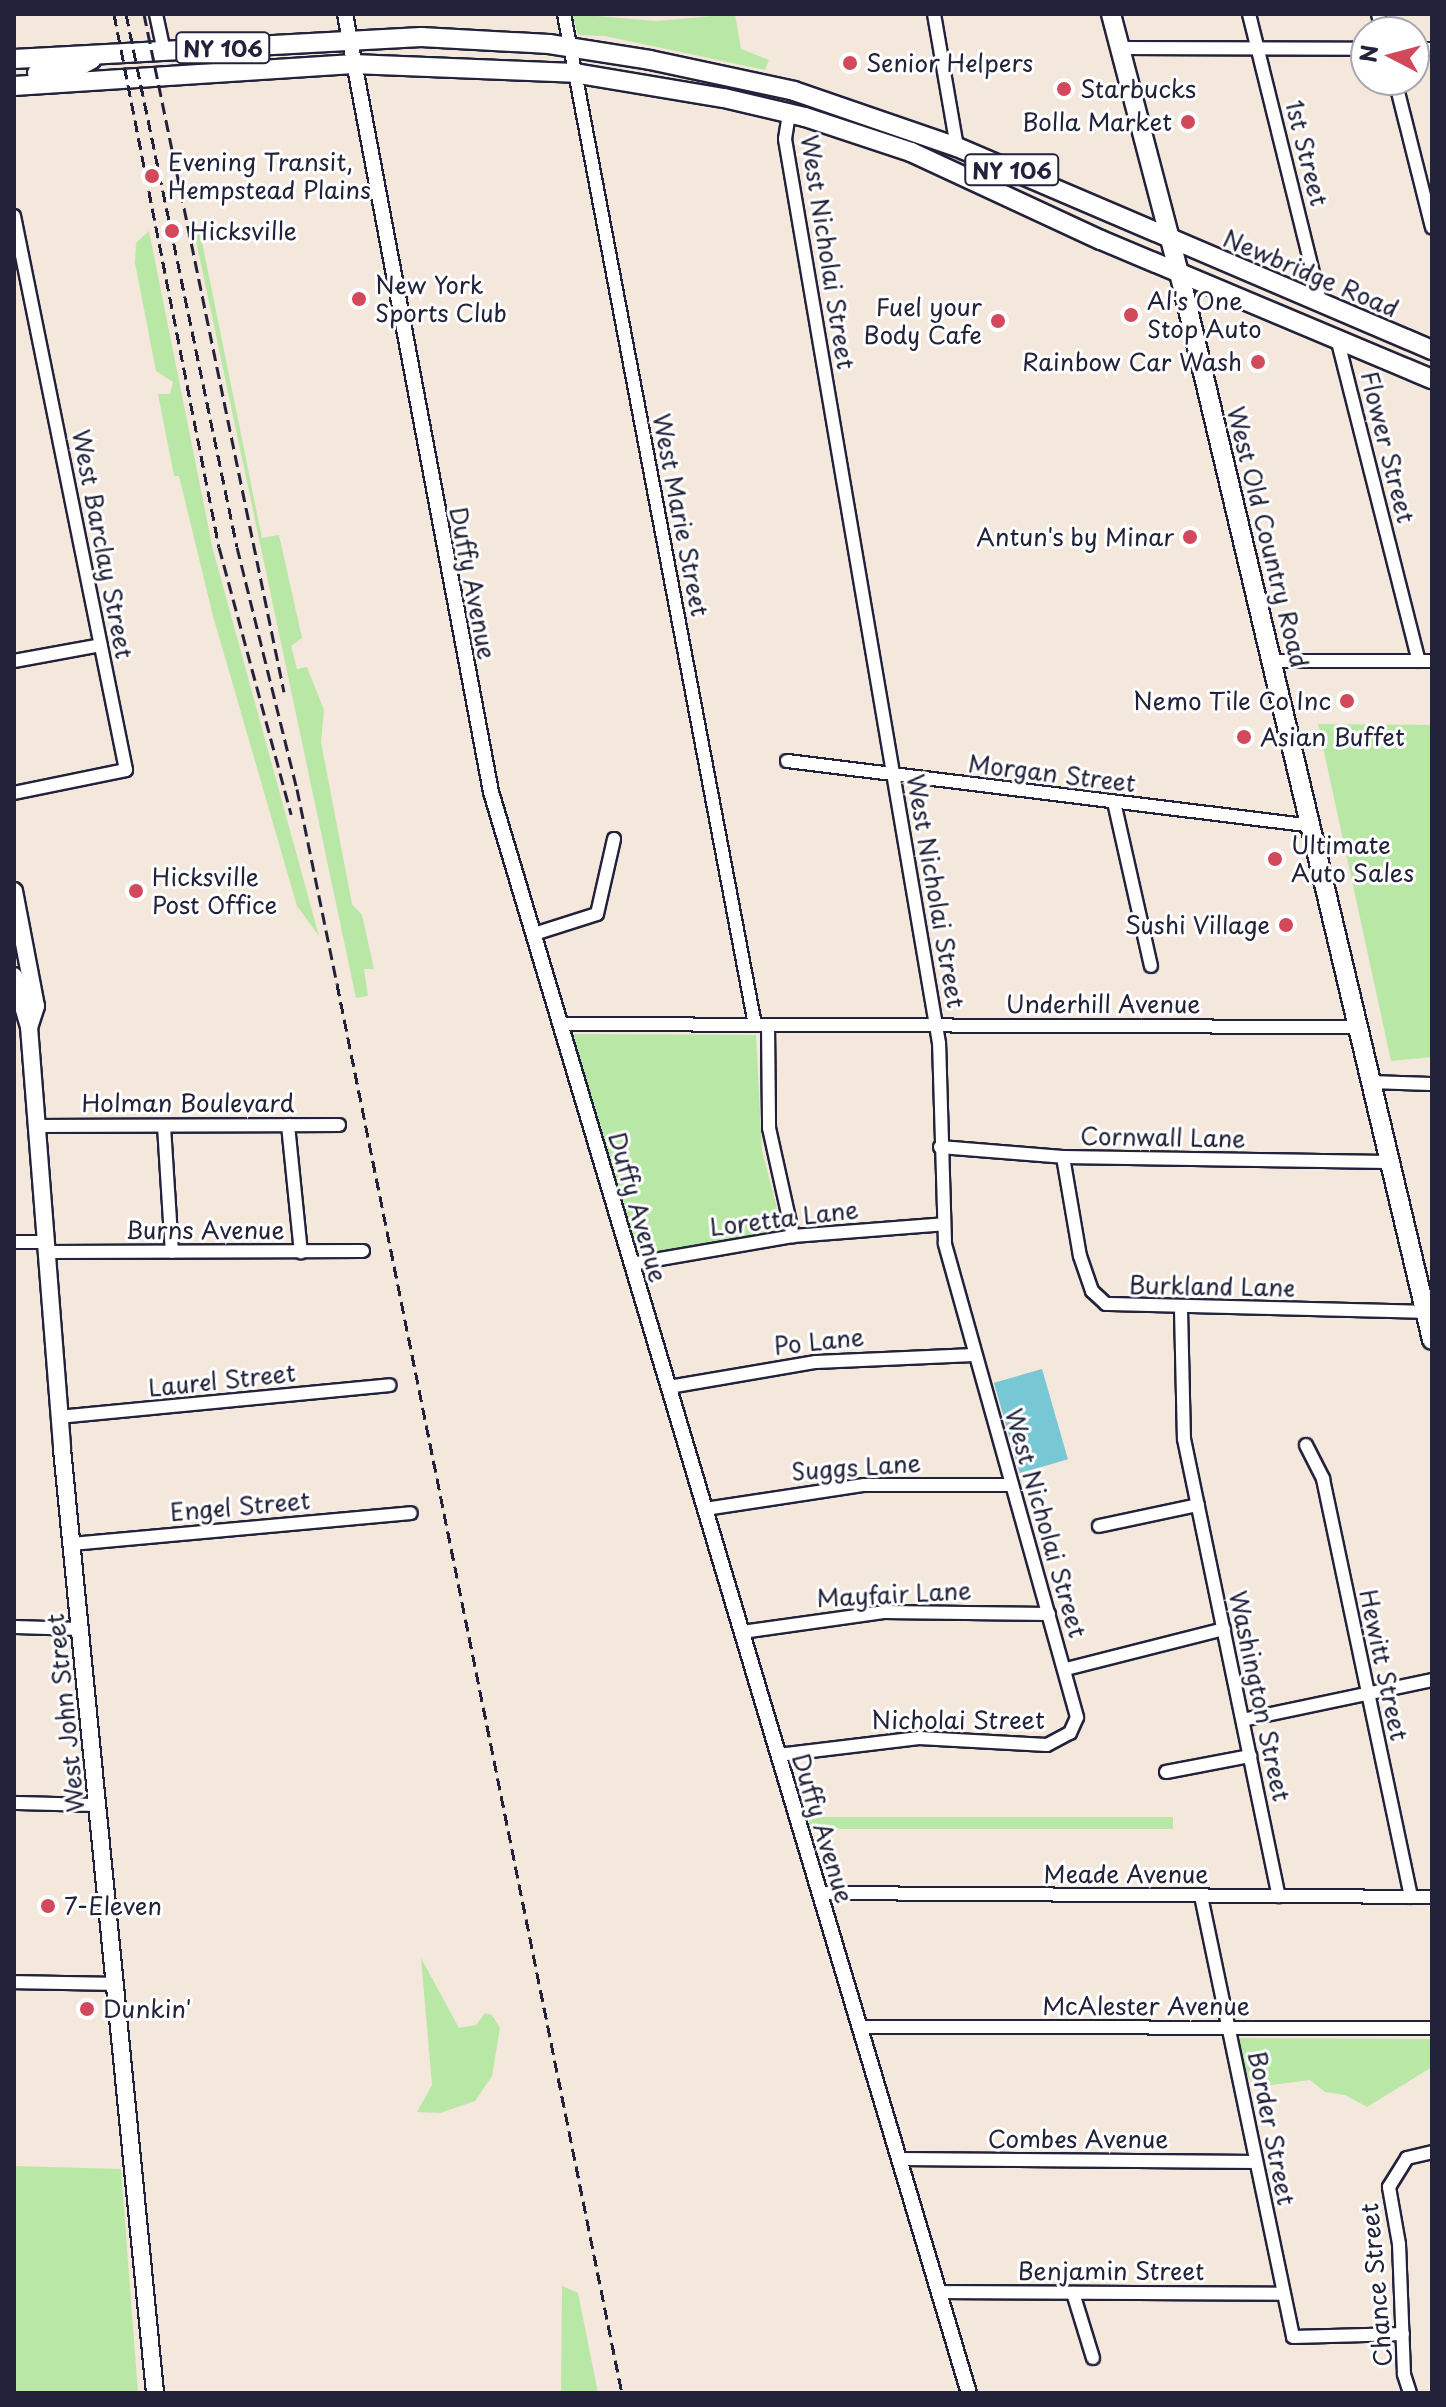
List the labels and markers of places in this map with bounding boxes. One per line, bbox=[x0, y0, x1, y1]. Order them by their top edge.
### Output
place label: Senior Helpers bbox=[866, 49, 1033, 77]
marker: Senior Helpers bbox=[841, 54, 859, 72]
place label: Starbucks bbox=[1080, 75, 1196, 103]
marker: Starbucks bbox=[1055, 80, 1073, 98]
place label: Bolla Market bbox=[1022, 108, 1172, 136]
marker: Bolla Market bbox=[1179, 113, 1197, 131]
place label: Evening Transit, Hempstead Plains bbox=[168, 148, 371, 204]
marker: Evening Transit, Hempstead Plains bbox=[143, 167, 161, 185]
place label: Hicksville bbox=[190, 217, 297, 245]
marker: Hicksville bbox=[161, 220, 183, 242]
place label: New York Sports Club bbox=[375, 271, 508, 327]
place label: Al's One Stop Auto bbox=[1147, 287, 1262, 343]
marker: New York Sports Club bbox=[350, 290, 368, 308]
place label: Fuel your Body Cafe bbox=[863, 293, 982, 349]
marker: Al's One Stop Auto bbox=[1122, 306, 1140, 324]
marker: Fuel your Body Cafe bbox=[989, 312, 1007, 330]
place label: Rainbow Car Wash bbox=[1022, 348, 1242, 376]
marker: Rainbow Car Wash bbox=[1249, 353, 1267, 371]
place label: Antun's by Minar bbox=[975, 523, 1174, 551]
marker: Antun's by Minar bbox=[1181, 528, 1199, 546]
place label: Nemo Tile Co Inc bbox=[1131, 687, 1331, 715]
marker: Nemo Tile Co Inc bbox=[1338, 692, 1356, 710]
place label: Asian Buffet bbox=[1260, 723, 1403, 751]
marker: Asian Buffet bbox=[1235, 728, 1253, 746]
place label: Ultimate Auto Sales bbox=[1291, 831, 1416, 887]
marker: Ultimate Auto Sales bbox=[1266, 850, 1284, 868]
place label: Hicksville Post Office bbox=[152, 863, 278, 919]
marker: Hicksville Post Office bbox=[127, 882, 145, 900]
place label: Sushi Village bbox=[1124, 911, 1270, 939]
marker: Sushi Village bbox=[1277, 916, 1295, 934]
place label: 7-Eleven bbox=[64, 1892, 162, 1920]
marker: 7-Eleven bbox=[39, 1897, 57, 1915]
place label: Dunkin' bbox=[103, 1995, 191, 2023]
marker: Dunkin' bbox=[78, 2000, 96, 2018]

